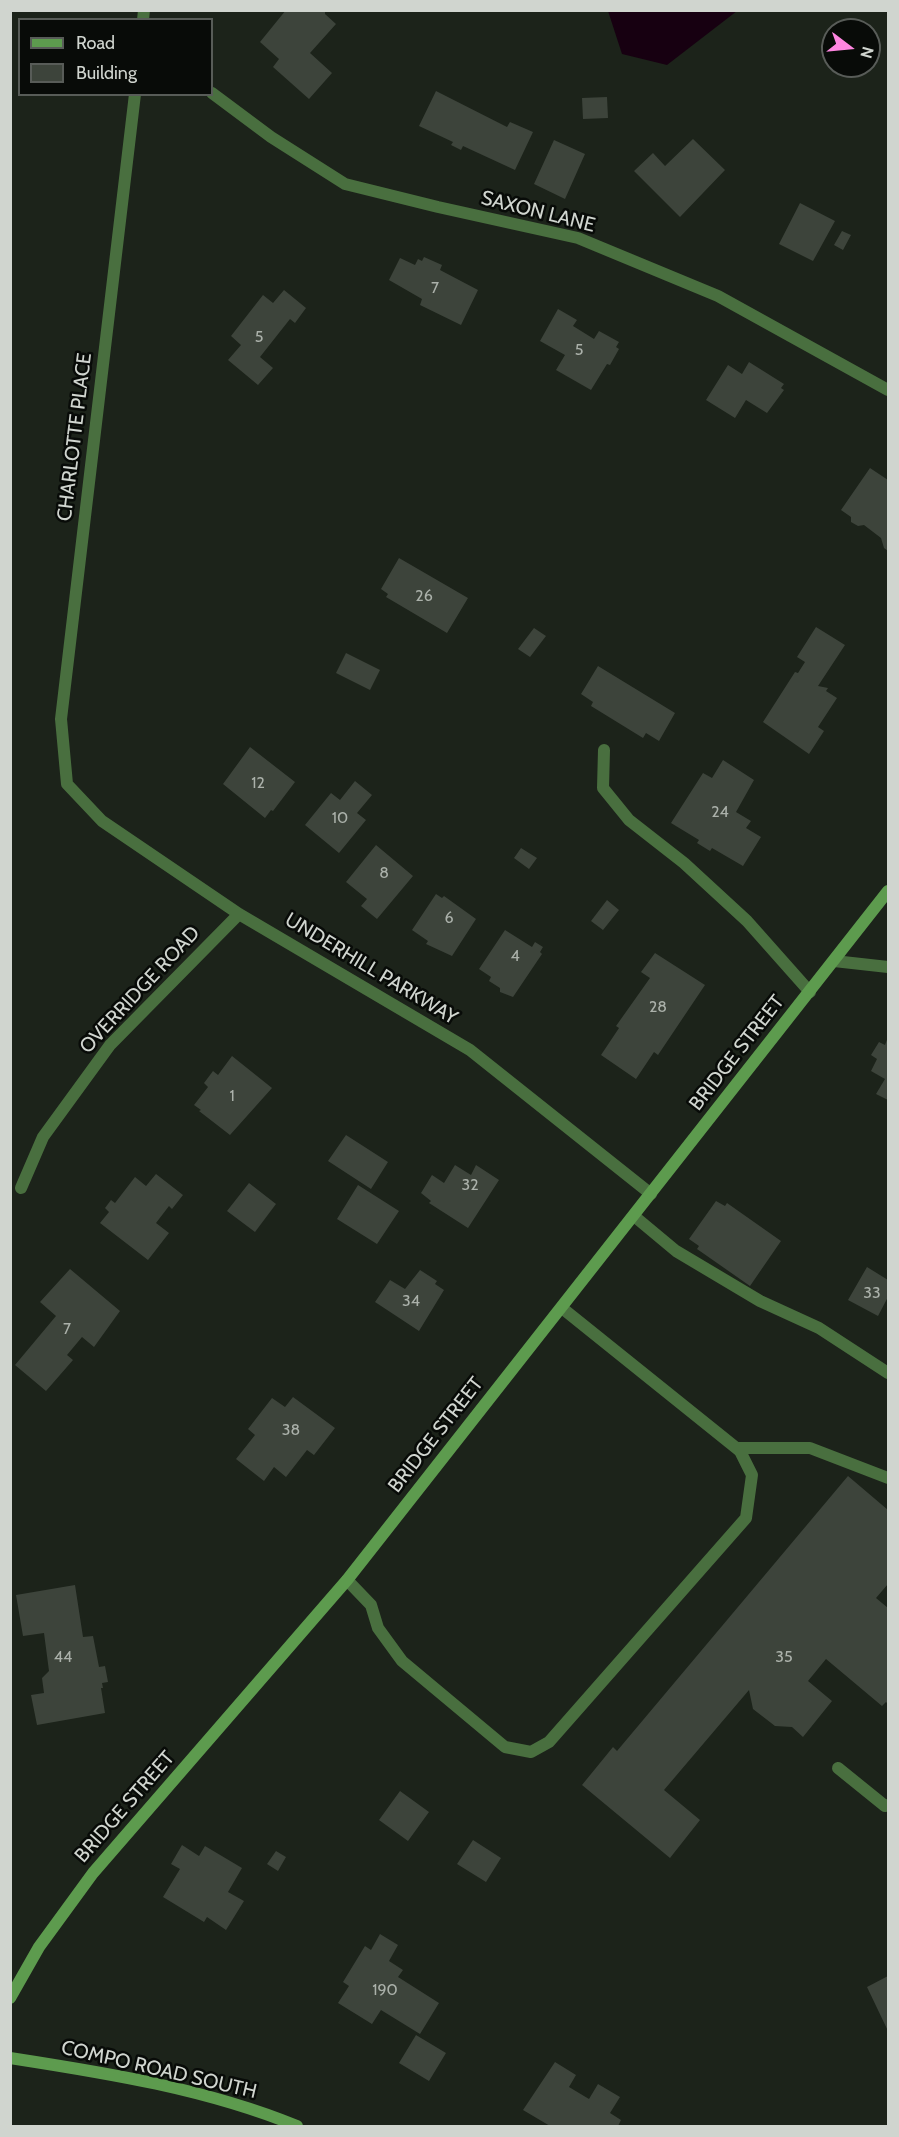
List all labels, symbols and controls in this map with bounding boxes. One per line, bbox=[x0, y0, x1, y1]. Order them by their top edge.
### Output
legend bbox=[18, 18, 213, 96]
north arrow bbox=[821, 18, 881, 78]
text: Road bbox=[76, 32, 115, 54]
text: N bbox=[856, 44, 878, 61]
text: Building bbox=[76, 62, 137, 84]
street label: SAXON LANE bbox=[478, 186, 598, 238]
house number: 7 bbox=[431, 278, 439, 298]
house number: 5 bbox=[255, 327, 263, 347]
house number: 5 bbox=[575, 340, 583, 360]
street label: CHARLOTTE PLACE bbox=[53, 352, 97, 522]
house number: 26 bbox=[415, 586, 433, 606]
house number: 12 bbox=[251, 773, 265, 793]
house number: 24 bbox=[711, 802, 729, 822]
house number: 10 bbox=[332, 808, 348, 828]
house number: 8 bbox=[379, 863, 389, 883]
street label: UNDERHILL PARKWAY bbox=[280, 908, 462, 1030]
house number: 6 bbox=[444, 908, 454, 928]
street label: OVERRIDGE ROAD bbox=[75, 921, 205, 1059]
house number: 4 bbox=[510, 946, 520, 966]
street label: BRIDGE STREET bbox=[684, 990, 790, 1116]
house number: 28 bbox=[649, 997, 667, 1017]
house number: 1 bbox=[229, 1086, 235, 1106]
house number: 32 bbox=[461, 1175, 479, 1195]
house number: 33 bbox=[863, 1283, 881, 1303]
house number: 34 bbox=[402, 1291, 420, 1311]
house number: 7 bbox=[63, 1319, 71, 1339]
street label: BRIDGE STREET bbox=[383, 1372, 489, 1498]
house number: 38 bbox=[282, 1420, 300, 1440]
house number: 44 bbox=[54, 1647, 72, 1667]
house number: 35 bbox=[775, 1647, 793, 1667]
street label: BRIDGE STREET bbox=[70, 1746, 180, 1868]
house number: 190 bbox=[372, 1980, 398, 2000]
street label: COMPO ROAD SOUTH bbox=[59, 2036, 259, 2104]

